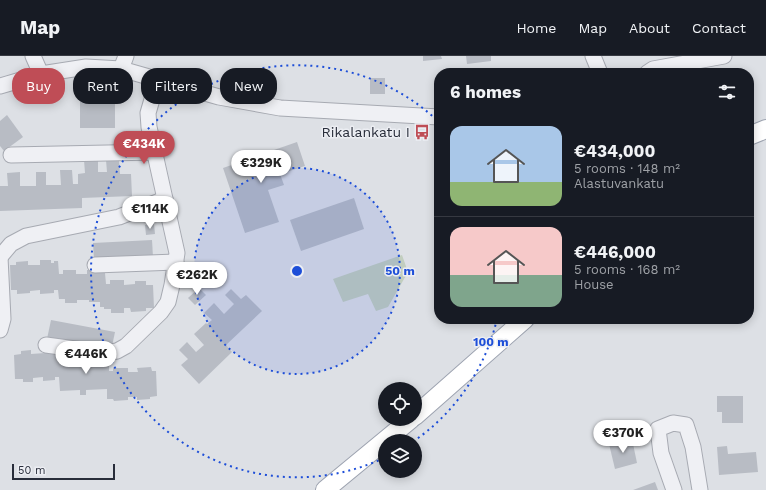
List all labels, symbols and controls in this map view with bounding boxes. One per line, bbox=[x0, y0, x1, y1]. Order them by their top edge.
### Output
text: Map bbox=[20, 16, 60, 39]
text: Home bbox=[516, 20, 556, 36]
text: Map bbox=[578, 20, 607, 36]
text: About bbox=[629, 20, 670, 36]
text: Contact bbox=[692, 20, 746, 36]
chip: Buy bbox=[12, 68, 65, 104]
chip: Rent bbox=[73, 68, 133, 104]
chip: Filters bbox=[141, 68, 212, 104]
chip: New bbox=[220, 68, 277, 104]
icon: filters bbox=[716, 81, 738, 103]
text: 6 homes bbox=[450, 82, 521, 102]
bus stop icon: Rikalankatu I bbox=[413, 123, 431, 141]
place label: Rikalankatu I bbox=[322, 124, 410, 140]
pin: €434K bbox=[116, 131, 172, 165]
text: €434K bbox=[123, 136, 165, 151]
text: €434,000 bbox=[574, 141, 656, 161]
icon: home bbox=[482, 142, 530, 190]
pin: €329K bbox=[233, 150, 289, 184]
text: €329K bbox=[240, 155, 282, 170]
text: 5 rooms · 148 m² bbox=[574, 161, 680, 176]
text: Alastuvankatu bbox=[574, 176, 664, 191]
pin: €114K bbox=[122, 196, 178, 230]
text: €114K bbox=[131, 201, 169, 216]
text: €446,000 bbox=[574, 242, 656, 262]
icon: home bbox=[482, 243, 530, 291]
pin: €262K bbox=[169, 262, 225, 296]
text: 5 rooms · 168 m² bbox=[574, 262, 680, 277]
centre of rings bbox=[290, 264, 304, 278]
text: 50 m bbox=[385, 264, 415, 278]
text: €262K bbox=[176, 267, 218, 282]
text: House bbox=[574, 277, 614, 292]
text: 100 m bbox=[473, 335, 509, 349]
pin: €446K bbox=[58, 341, 114, 375]
text: €446K bbox=[65, 346, 107, 361]
map controls bbox=[378, 382, 422, 478]
button: locate bbox=[378, 382, 422, 426]
pin: €370K bbox=[595, 420, 651, 454]
text: €370K bbox=[602, 425, 644, 440]
button: layers bbox=[378, 434, 422, 478]
scale bar bbox=[12, 462, 115, 481]
text: 50 m bbox=[18, 464, 45, 477]

